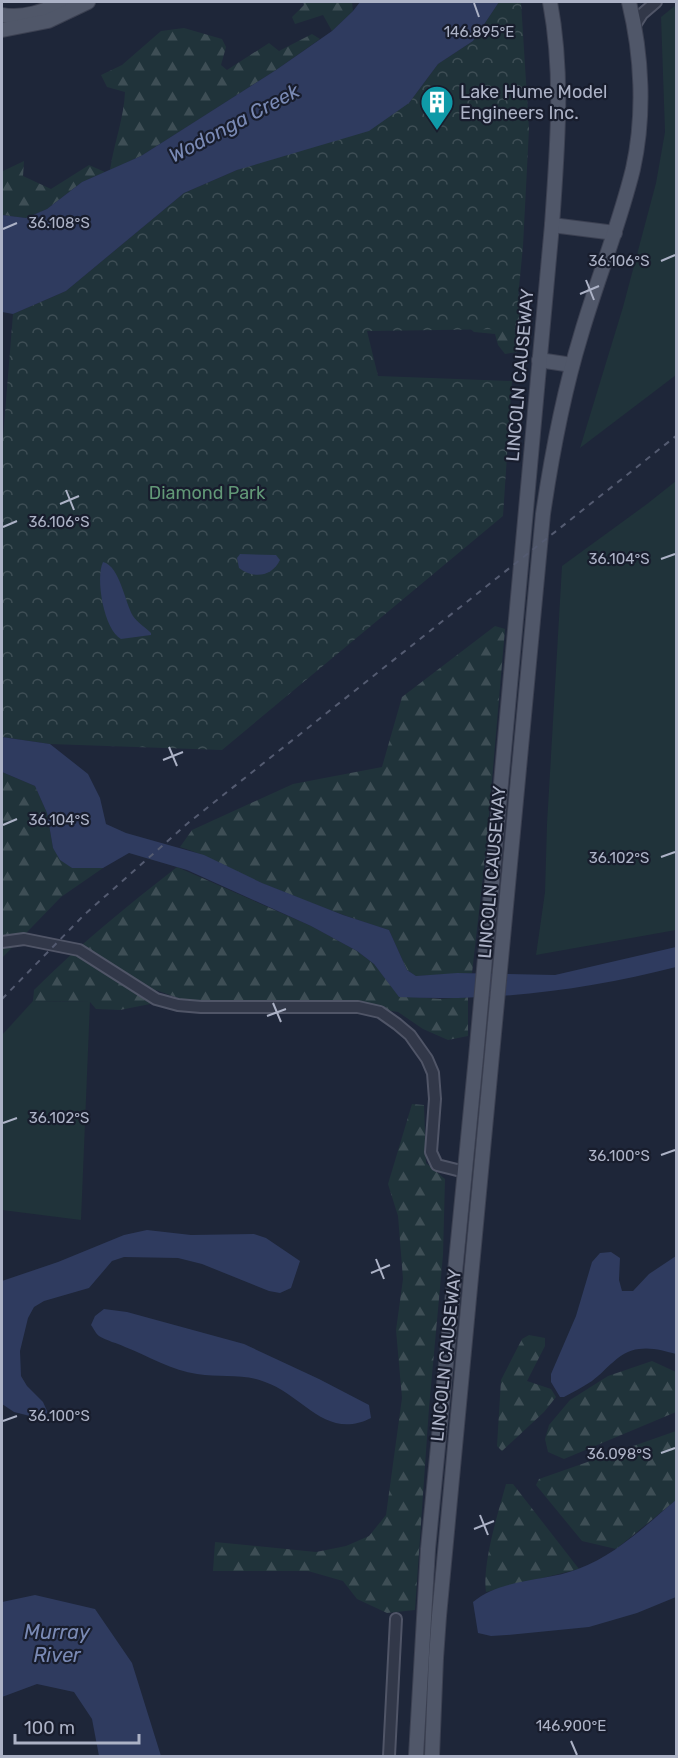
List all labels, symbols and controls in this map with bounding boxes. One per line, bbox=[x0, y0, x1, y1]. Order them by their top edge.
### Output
text: 146.895°E bbox=[444, 23, 514, 41]
water label: Wodonga Creek bbox=[165, 78, 304, 168]
place label: Lake Hume Model Engineers Inc. bbox=[460, 81, 607, 124]
building icon: Lake Hume Model Engineers Inc. bbox=[419, 84, 455, 131]
text: 36.108°S bbox=[28, 214, 90, 232]
text: 36.106°S bbox=[589, 252, 649, 270]
street label: LINCOLN CAUSEWAY bbox=[501, 287, 539, 462]
park label: Diamond Park bbox=[149, 482, 266, 504]
text: 36.106°S bbox=[29, 513, 89, 531]
text: 36.104°S bbox=[588, 550, 650, 568]
street label: LINCOLN CAUSEWAY bbox=[473, 784, 511, 959]
text: 36.104°S bbox=[28, 811, 90, 829]
text: 36.102°S bbox=[589, 849, 649, 867]
text: 36.102°S bbox=[29, 1109, 89, 1127]
text: 36.100°S bbox=[588, 1147, 650, 1165]
street label: LINCOLN CAUSEWAY bbox=[426, 1267, 466, 1442]
text: 36.100°S bbox=[28, 1407, 90, 1425]
text: 36.098°S bbox=[587, 1445, 651, 1463]
water label: Murray River bbox=[24, 1620, 91, 1667]
scale bar bbox=[15, 1707, 140, 1745]
text: 100 m bbox=[24, 1717, 75, 1739]
text: 146.900°E bbox=[536, 1717, 606, 1735]

